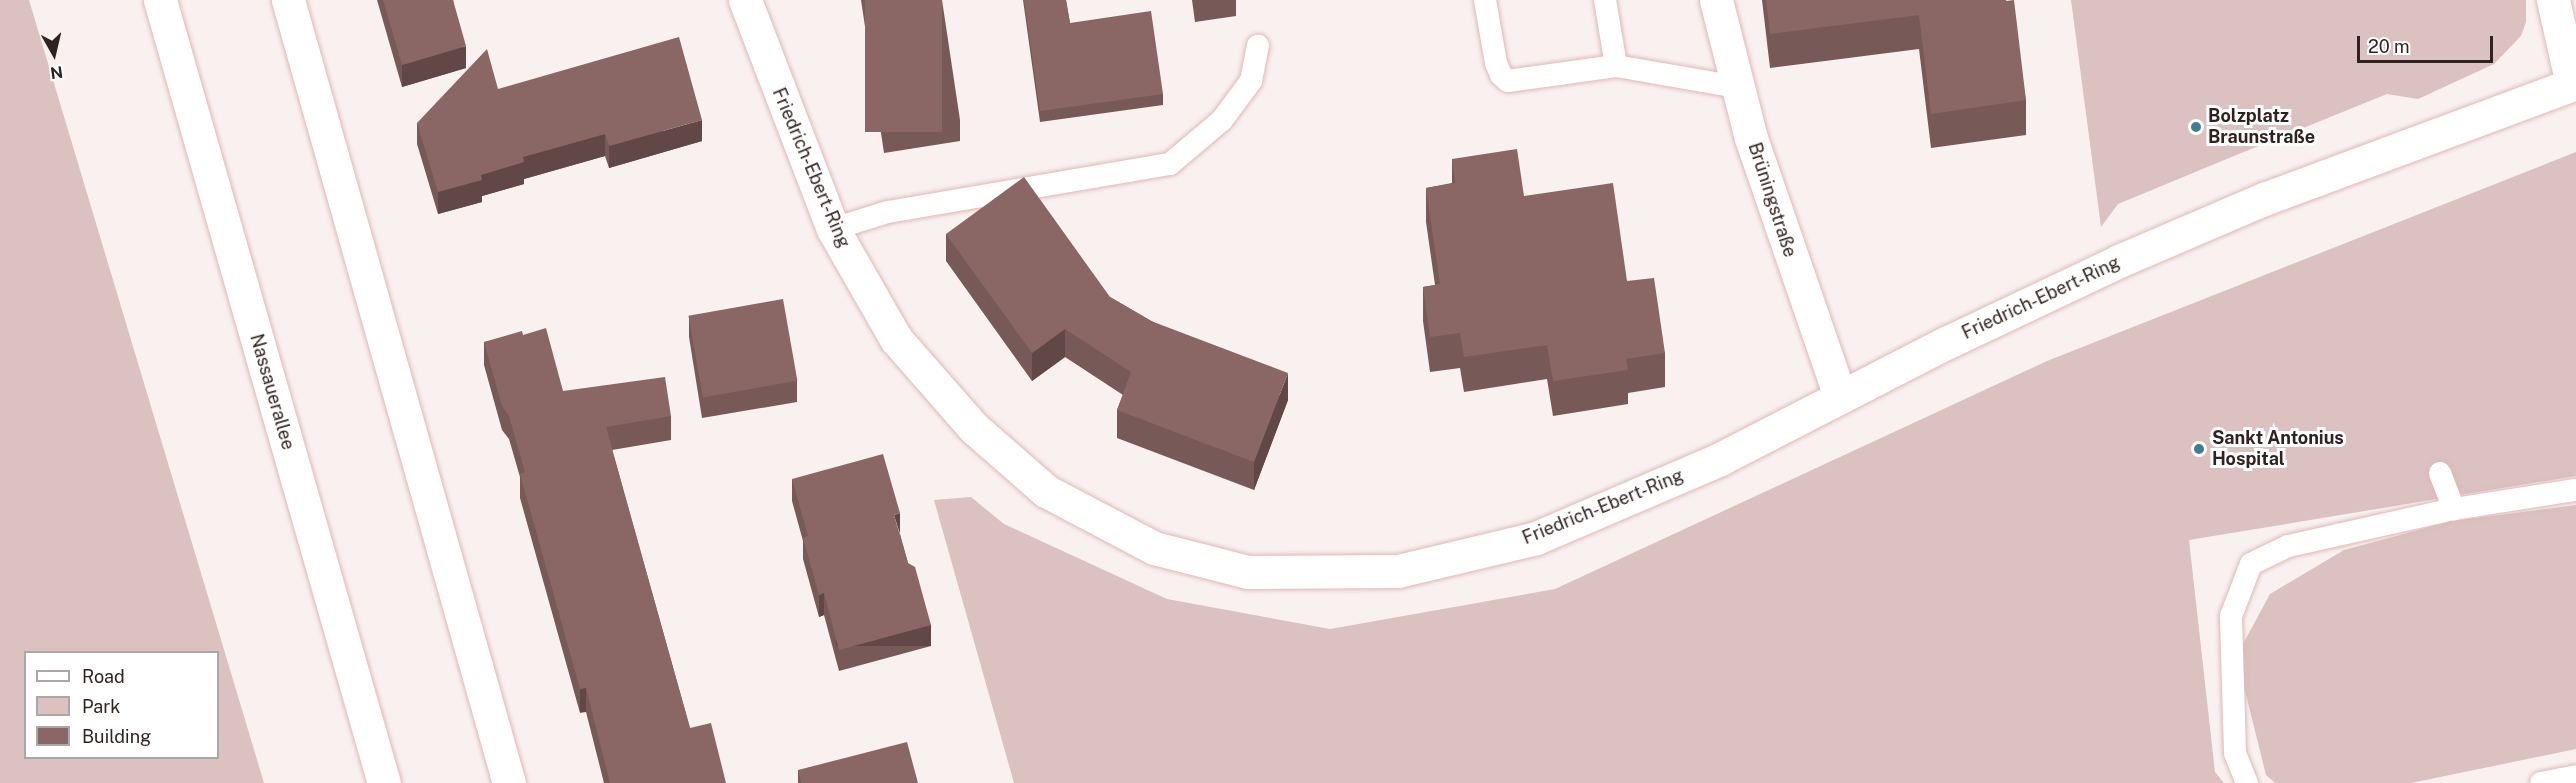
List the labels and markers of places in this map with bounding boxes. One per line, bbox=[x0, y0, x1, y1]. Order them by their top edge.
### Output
place label: Bolzplatz Braunstraße bbox=[2208, 106, 2315, 148]
marker: Bolzplatz Braunstraße bbox=[2189, 120, 2203, 134]
place label: Sankt Antonius Hospital bbox=[2212, 428, 2344, 470]
marker: Sankt Antonius Hospital bbox=[2190, 440, 2208, 458]

